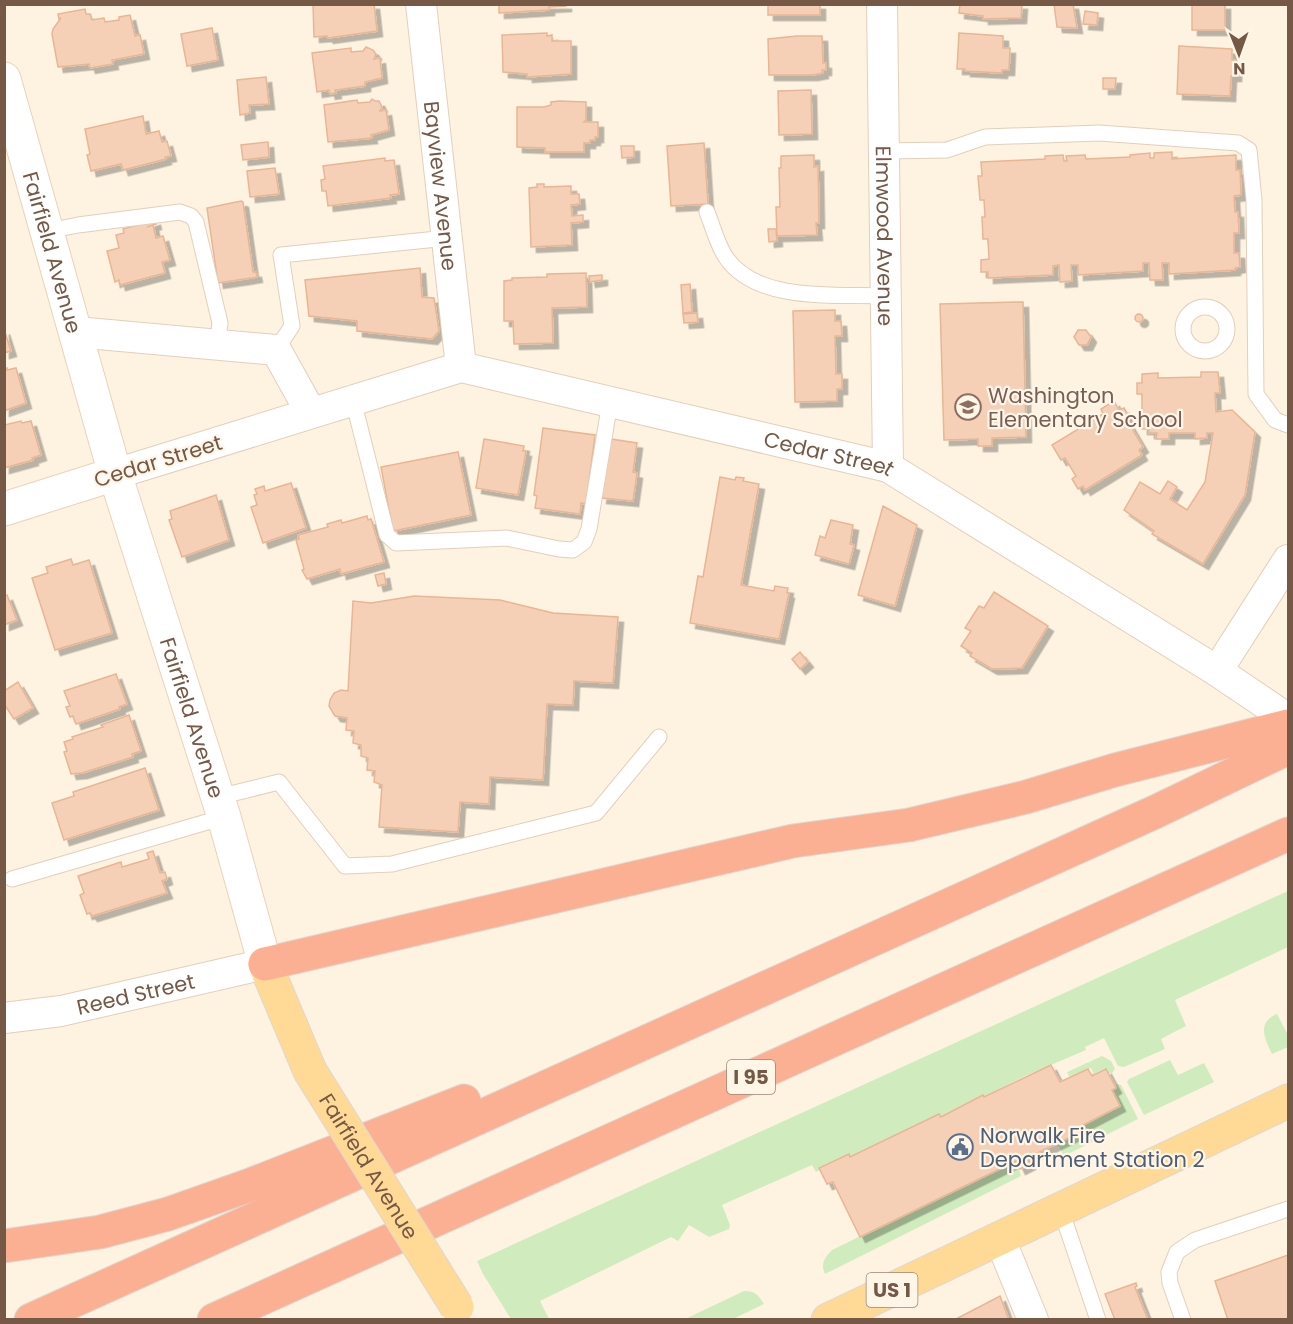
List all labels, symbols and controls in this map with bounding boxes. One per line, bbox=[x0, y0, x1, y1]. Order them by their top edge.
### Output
north arrow bbox=[1209, 24, 1269, 84]
text: N bbox=[1233, 57, 1245, 80]
street label: Bayview Avenue bbox=[417, 100, 465, 272]
street label: Elmwood Avenue bbox=[869, 146, 901, 326]
street label: Fairfield Avenue bbox=[16, 168, 89, 337]
place label: Washington Elementary School bbox=[988, 381, 1183, 434]
school or university icon: Washington Elementary School bbox=[953, 392, 983, 422]
street label: Cedar Street bbox=[761, 424, 900, 482]
street label: Cedar Street bbox=[90, 428, 226, 494]
street label: Fairfield Avenue bbox=[153, 634, 232, 802]
street label: Reed Street bbox=[74, 966, 197, 1021]
road number: I 95 bbox=[727, 1060, 775, 1094]
street label: Fairfield Avenue bbox=[313, 1088, 426, 1245]
place label: Norwalk Fire Department Station 2 bbox=[980, 1121, 1205, 1174]
public building icon: Norwalk Fire Department Station 2 bbox=[945, 1132, 975, 1162]
road number: US 1 bbox=[866, 1273, 918, 1307]

